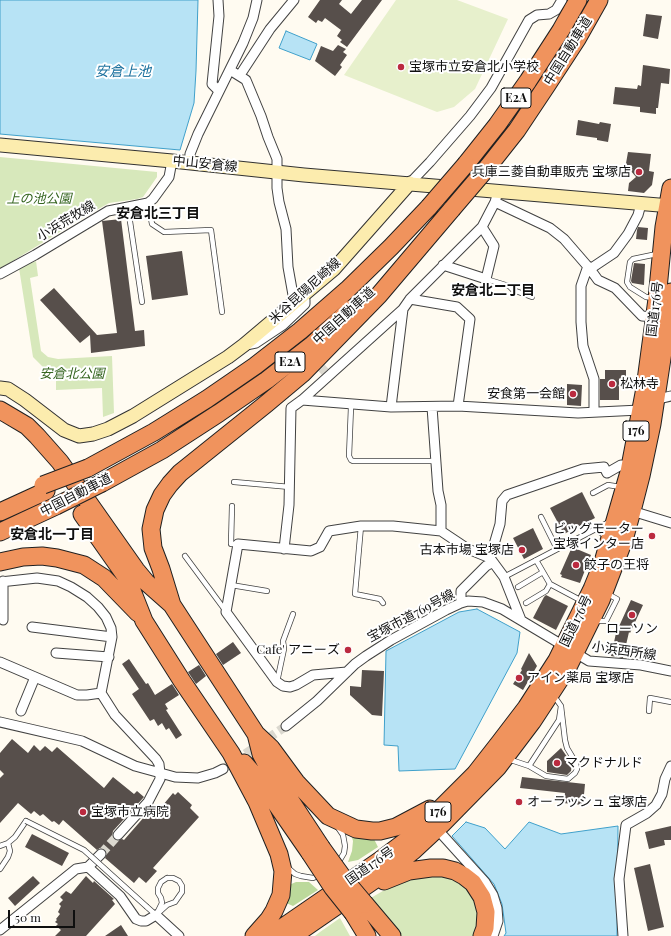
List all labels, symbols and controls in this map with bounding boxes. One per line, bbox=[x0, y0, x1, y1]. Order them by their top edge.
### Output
street label: 中国自動車道 bbox=[541, 14, 595, 88]
place label: 宝塚市立安倉北小学校 bbox=[409, 59, 539, 75]
marker: 宝塚市立安倉北小学校 bbox=[396, 62, 406, 72]
water label: 安倉上池 bbox=[95, 64, 151, 80]
road number: E2A bbox=[501, 88, 531, 108]
street label: 中山安倉線 bbox=[172, 153, 238, 175]
place label: 兵庫三菱自動車販売 宝塚店 bbox=[472, 164, 631, 180]
marker: 兵庫三菱自動車販売 宝塚店 bbox=[634, 167, 644, 177]
park label: 上の池公園 bbox=[7, 191, 71, 207]
street label: 小浜荒牧線 bbox=[34, 198, 98, 244]
district label: 安倉北三丁目 bbox=[116, 206, 200, 222]
street label: 米谷昆陽尼崎線 bbox=[266, 255, 344, 327]
street label: 国道176号 bbox=[644, 280, 666, 338]
district label: 安倉北二丁目 bbox=[451, 283, 535, 299]
street label: 中国自動車道 bbox=[310, 284, 378, 348]
road number: E2A bbox=[275, 352, 305, 372]
park label: 安倉北公園 bbox=[40, 366, 104, 382]
place label: 松林寺 bbox=[620, 376, 659, 392]
marker: 松林寺 bbox=[607, 379, 617, 389]
place label: 安食第一会館 bbox=[487, 386, 565, 402]
marker: 安食第一会館 bbox=[568, 389, 578, 399]
road number: 176 bbox=[623, 421, 649, 441]
street label: 中国自動車道 bbox=[38, 470, 114, 520]
place label: ビッグモーター 宝塚インター店 bbox=[553, 521, 644, 552]
district label: 安倉北一丁目 bbox=[10, 527, 94, 543]
marker: ビッグモーター 宝塚インター店 bbox=[647, 531, 657, 541]
place label: 古本市場 宝塚店 bbox=[420, 542, 514, 558]
marker: 古本市場 宝塚店 bbox=[517, 545, 527, 555]
place label: 餃子の王将 bbox=[584, 557, 649, 573]
marker: 餃子の王将 bbox=[571, 560, 581, 570]
street label: 宝塚市道769号線 bbox=[365, 586, 457, 646]
street label: 国道176号 bbox=[557, 593, 595, 649]
marker: ローソン bbox=[627, 610, 637, 620]
place label: ローソン bbox=[606, 621, 658, 637]
street label: 小浜西所線 bbox=[591, 639, 657, 663]
place label: Cafe' アニーズ bbox=[256, 642, 340, 658]
marker: Cafe' アニーズ bbox=[343, 645, 353, 655]
place label: アイン薬局 宝塚店 bbox=[527, 670, 634, 686]
marker: アイン薬局 宝塚店 bbox=[514, 673, 524, 683]
place label: マクドナルド bbox=[565, 755, 643, 771]
marker: マクドナルド bbox=[552, 758, 562, 768]
place label: オーラッシュ 宝塚店 bbox=[527, 794, 647, 810]
marker: オーラッシュ 宝塚店 bbox=[514, 797, 524, 807]
road number: 176 bbox=[425, 802, 451, 822]
place label: 宝塚市立病院 bbox=[91, 804, 169, 820]
marker: 宝塚市立病院 bbox=[78, 807, 88, 817]
street label: 国道176号 bbox=[343, 844, 397, 888]
scale bar bbox=[10, 902, 77, 928]
text: 50 m bbox=[15, 909, 41, 925]

